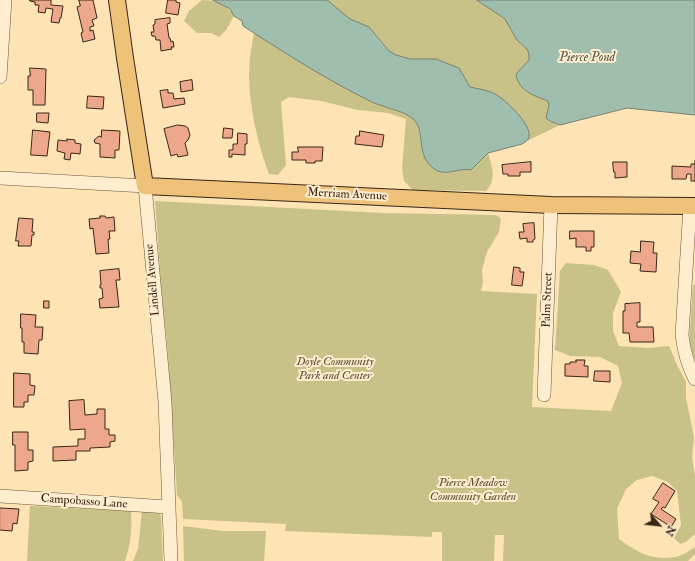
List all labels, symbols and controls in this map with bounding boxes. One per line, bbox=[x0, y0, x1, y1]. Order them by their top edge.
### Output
water label: Pierce Pond bbox=[559, 50, 615, 66]
street label: Merriam Avenue bbox=[307, 186, 387, 204]
street label: Lindell Avenue bbox=[143, 243, 163, 317]
street label: Palm Street bbox=[540, 272, 556, 328]
park label: Doyle Community Park and Center bbox=[297, 355, 373, 383]
park label: Pierce Meadow Community Garden bbox=[430, 476, 516, 504]
street label: Campobasso Lane bbox=[40, 492, 128, 512]
north arrow bbox=[639, 505, 679, 545]
text: N bbox=[662, 523, 678, 538]

